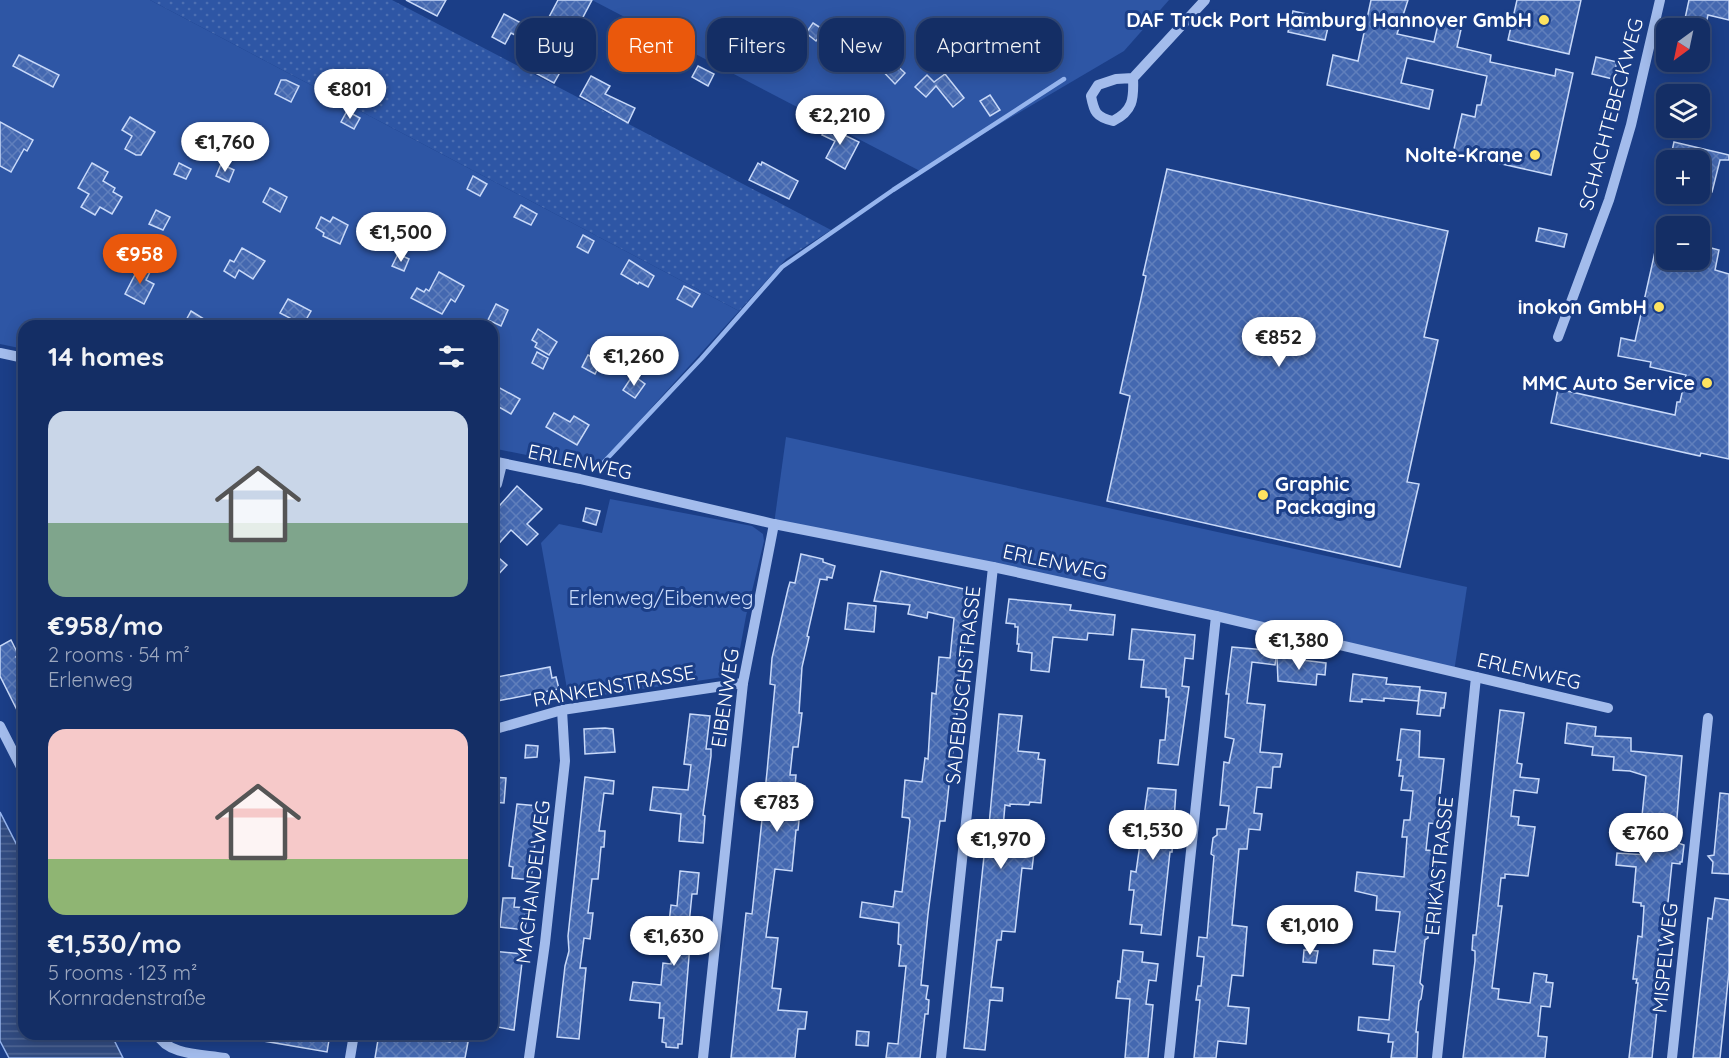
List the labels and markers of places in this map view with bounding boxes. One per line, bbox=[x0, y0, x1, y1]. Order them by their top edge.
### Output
place label: DAF Truck Port Hamburg Hannover GmbH bbox=[1126, 7, 1532, 32]
marker: DAF Truck Port Hamburg Hannover GmbH bbox=[1537, 13, 1551, 27]
pin: €801 bbox=[314, 69, 386, 120]
pin: €2,210 bbox=[791, 95, 889, 146]
pin: €1,760 bbox=[176, 122, 274, 173]
place label: Nolte-Krane bbox=[1405, 142, 1523, 167]
marker: Nolte-Krane bbox=[1528, 148, 1542, 162]
pin: €1,500 bbox=[352, 212, 450, 263]
pin: €958 bbox=[104, 234, 176, 285]
place label: inokon GmbH bbox=[1518, 294, 1647, 319]
marker: inokon GmbH bbox=[1652, 300, 1666, 314]
pin: €852 bbox=[1243, 317, 1315, 368]
pin: €1,260 bbox=[585, 336, 683, 387]
place label: MMC Auto Service bbox=[1522, 370, 1695, 395]
marker: MMC Auto Service bbox=[1700, 376, 1714, 390]
place label: Graphic Packaging bbox=[1275, 471, 1376, 519]
marker: Graphic Packaging bbox=[1256, 488, 1270, 502]
pin: €1,380 bbox=[1250, 620, 1348, 671]
pin: €783 bbox=[741, 782, 813, 833]
pin: €1,530 bbox=[1104, 810, 1202, 861]
pin: €760 bbox=[1610, 813, 1682, 864]
pin: €1,970 bbox=[952, 819, 1050, 870]
pin: €1,010 bbox=[1261, 905, 1359, 956]
pin: €1,630 bbox=[625, 916, 723, 967]

